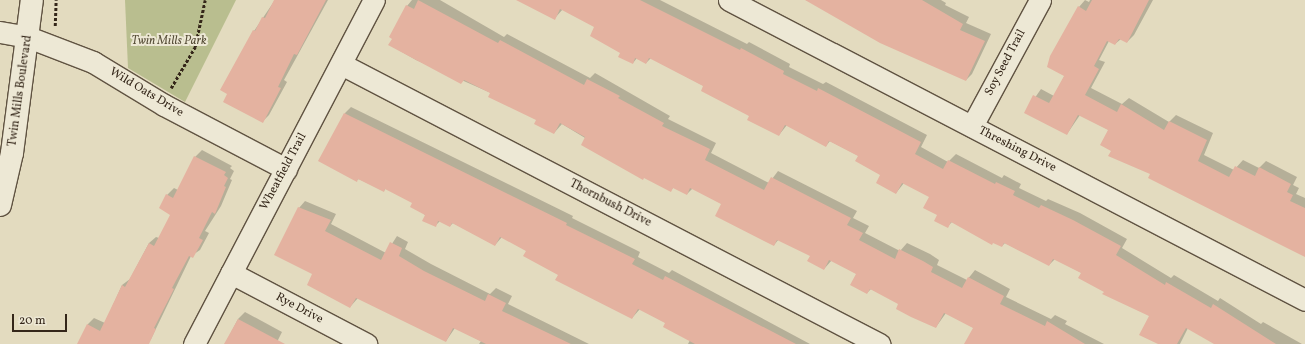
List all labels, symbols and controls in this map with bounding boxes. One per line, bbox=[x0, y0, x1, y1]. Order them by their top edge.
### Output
street label: Soy Seed Trail bbox=[982, 27, 1030, 99]
street label: Twin Mills Boulevard bbox=[6, 34, 36, 148]
park label: Twin Mills Park bbox=[132, 35, 206, 49]
street label: Wild Oats Drive bbox=[106, 65, 186, 121]
street label: Threshing Drive bbox=[976, 124, 1058, 176]
street label: Wheatfield Trail bbox=[258, 131, 310, 213]
street label: Thornbush Drive bbox=[567, 177, 653, 231]
street label: Rye Drive bbox=[273, 291, 325, 327]
scale bar bbox=[14, 306, 69, 332]
text: 20 m bbox=[19, 313, 46, 329]

